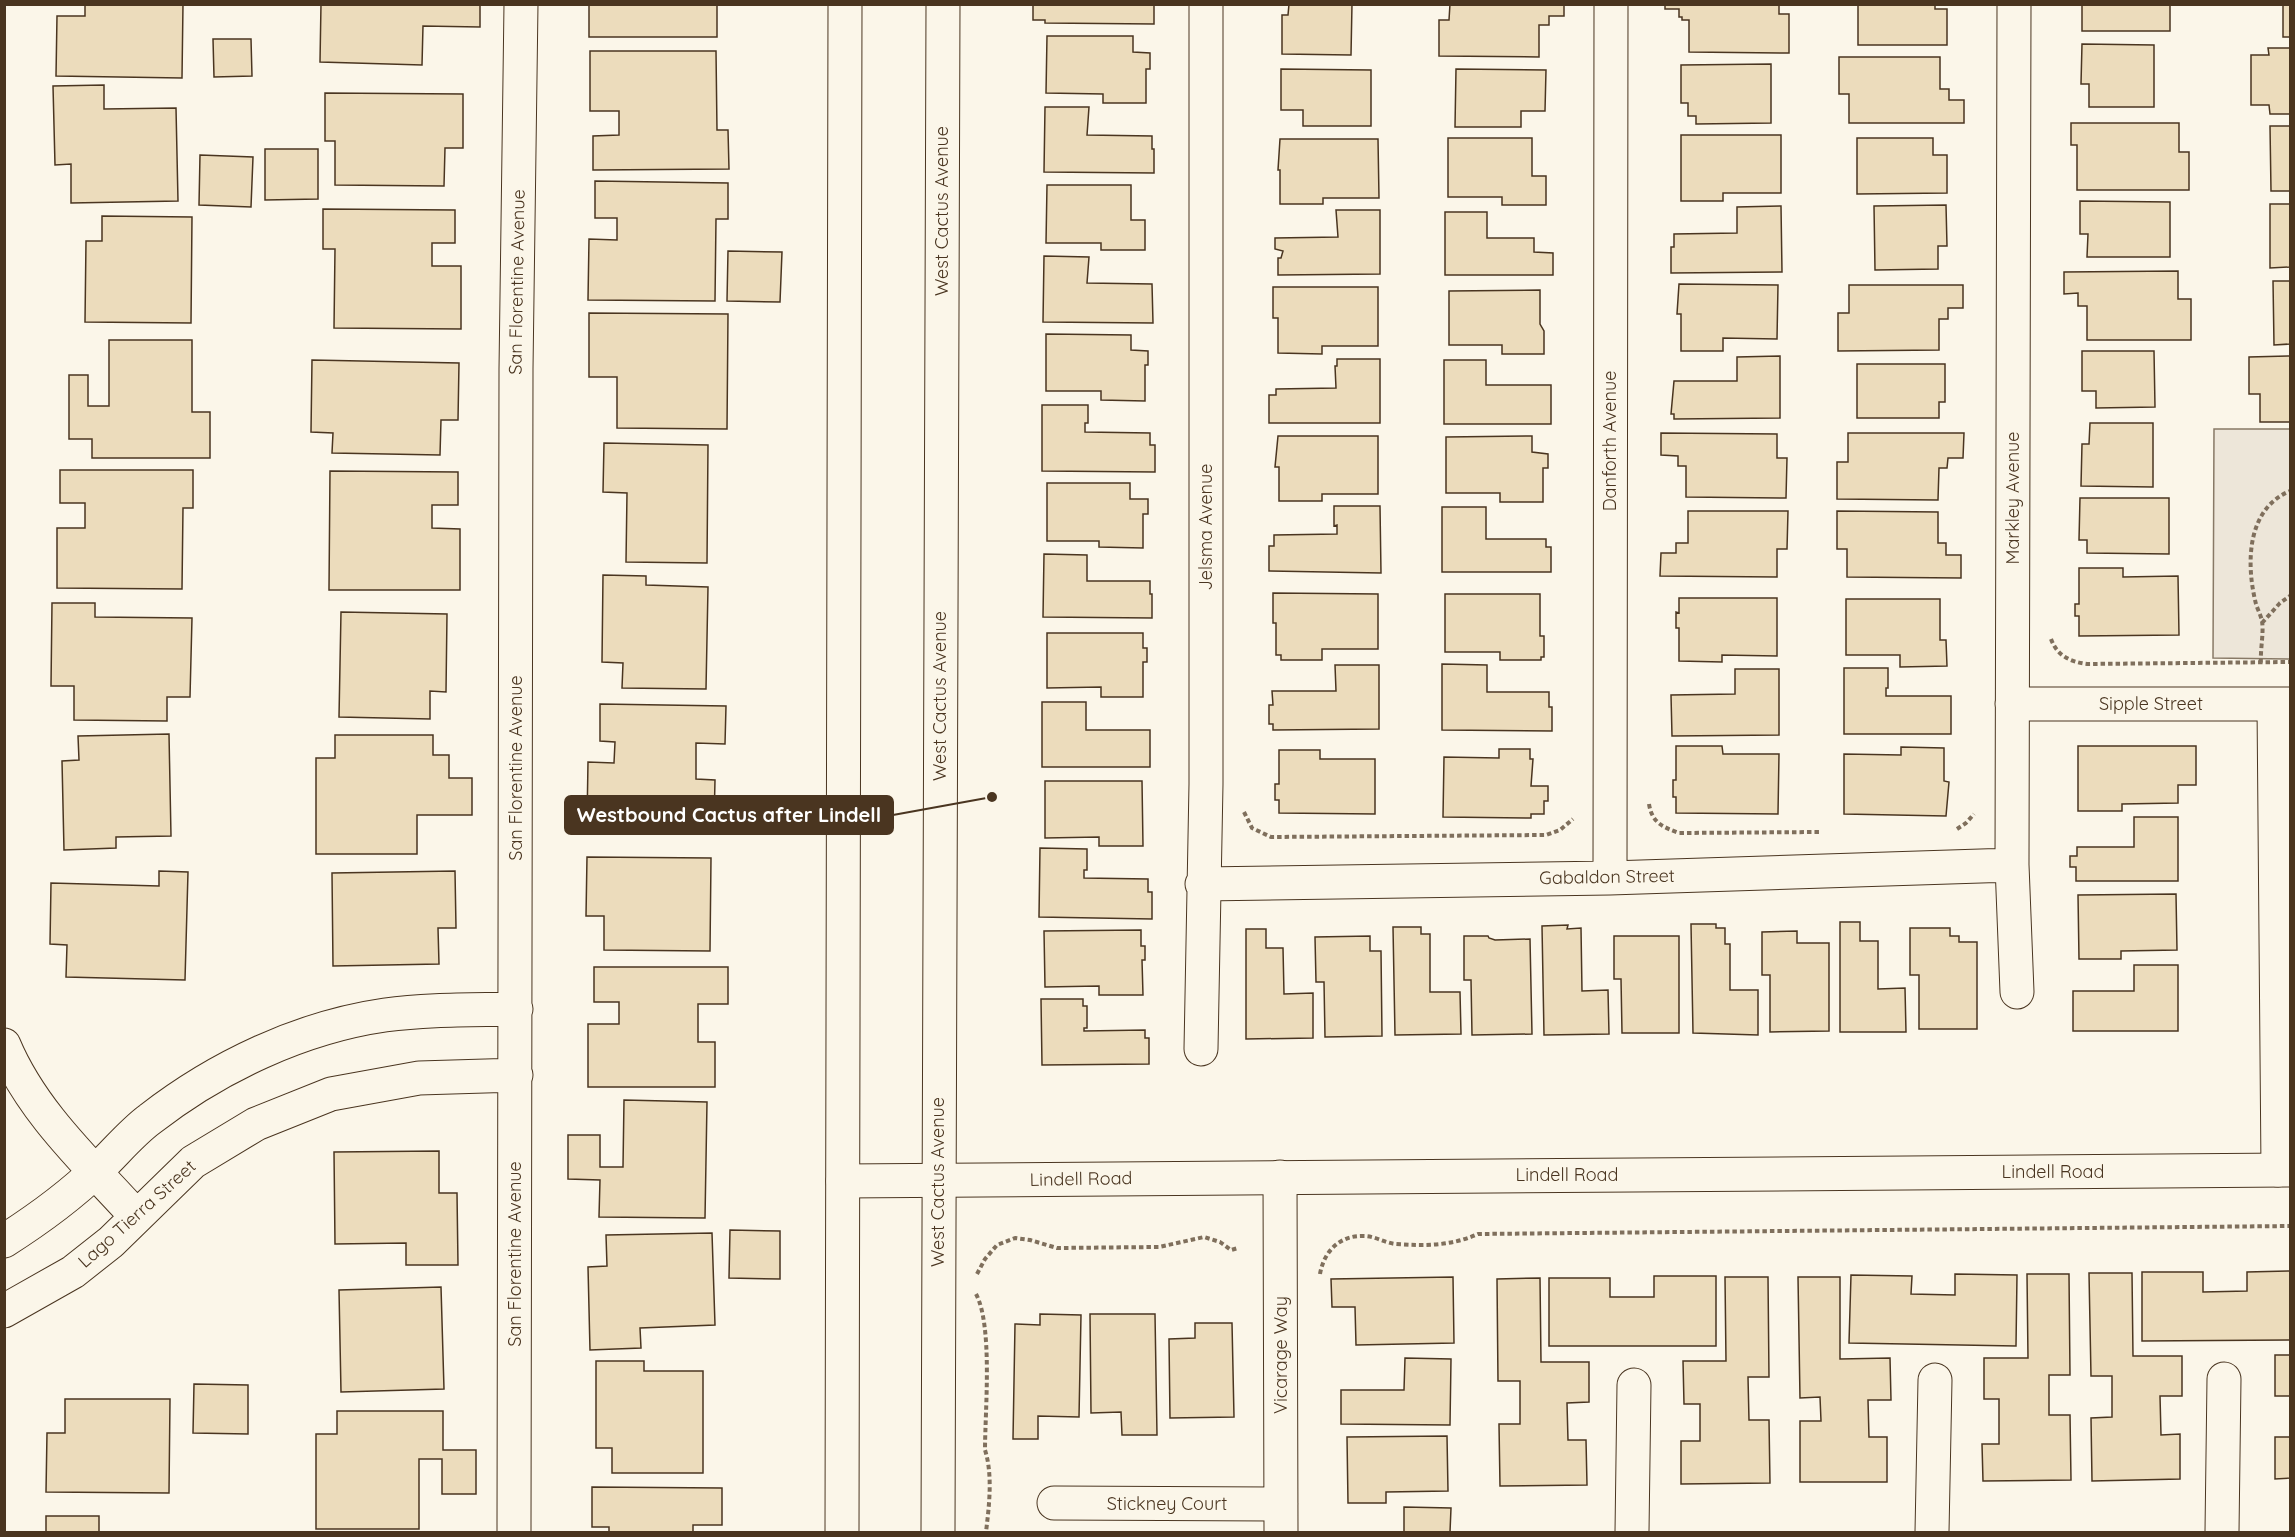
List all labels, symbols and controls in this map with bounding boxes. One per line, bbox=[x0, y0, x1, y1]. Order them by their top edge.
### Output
street label: West Cactus Avenue bbox=[930, 126, 953, 296]
street label: San Florentine Avenue bbox=[503, 189, 530, 375]
street label: Danforth Avenue bbox=[1598, 371, 1621, 511]
street label: Markley Avenue bbox=[2001, 431, 2024, 565]
street label: Jelsma Avenue bbox=[1194, 464, 1217, 590]
street label: West Cactus Avenue bbox=[928, 611, 951, 781]
street label: San Florentine Avenue bbox=[504, 675, 527, 861]
street label: Sipple Street bbox=[2099, 692, 2203, 715]
callout: Westbound Cactus after Lindell bbox=[565, 796, 893, 834]
text: Westbound Cactus after Lindell bbox=[577, 802, 881, 827]
street label: Gabaldon Street bbox=[1539, 864, 1675, 889]
street label: West Cactus Avenue bbox=[926, 1097, 949, 1267]
street label: Lago Tierra Street bbox=[73, 1155, 200, 1273]
street label: Lindell Road bbox=[2002, 1160, 2104, 1183]
street label: San Florentine Avenue bbox=[503, 1161, 526, 1347]
street label: Lindell Road bbox=[1516, 1163, 1618, 1186]
street label: Lindell Road bbox=[1029, 1166, 1133, 1191]
street label: Vicarage Way bbox=[1269, 1296, 1292, 1414]
street label: Stickney Court bbox=[1107, 1492, 1227, 1515]

